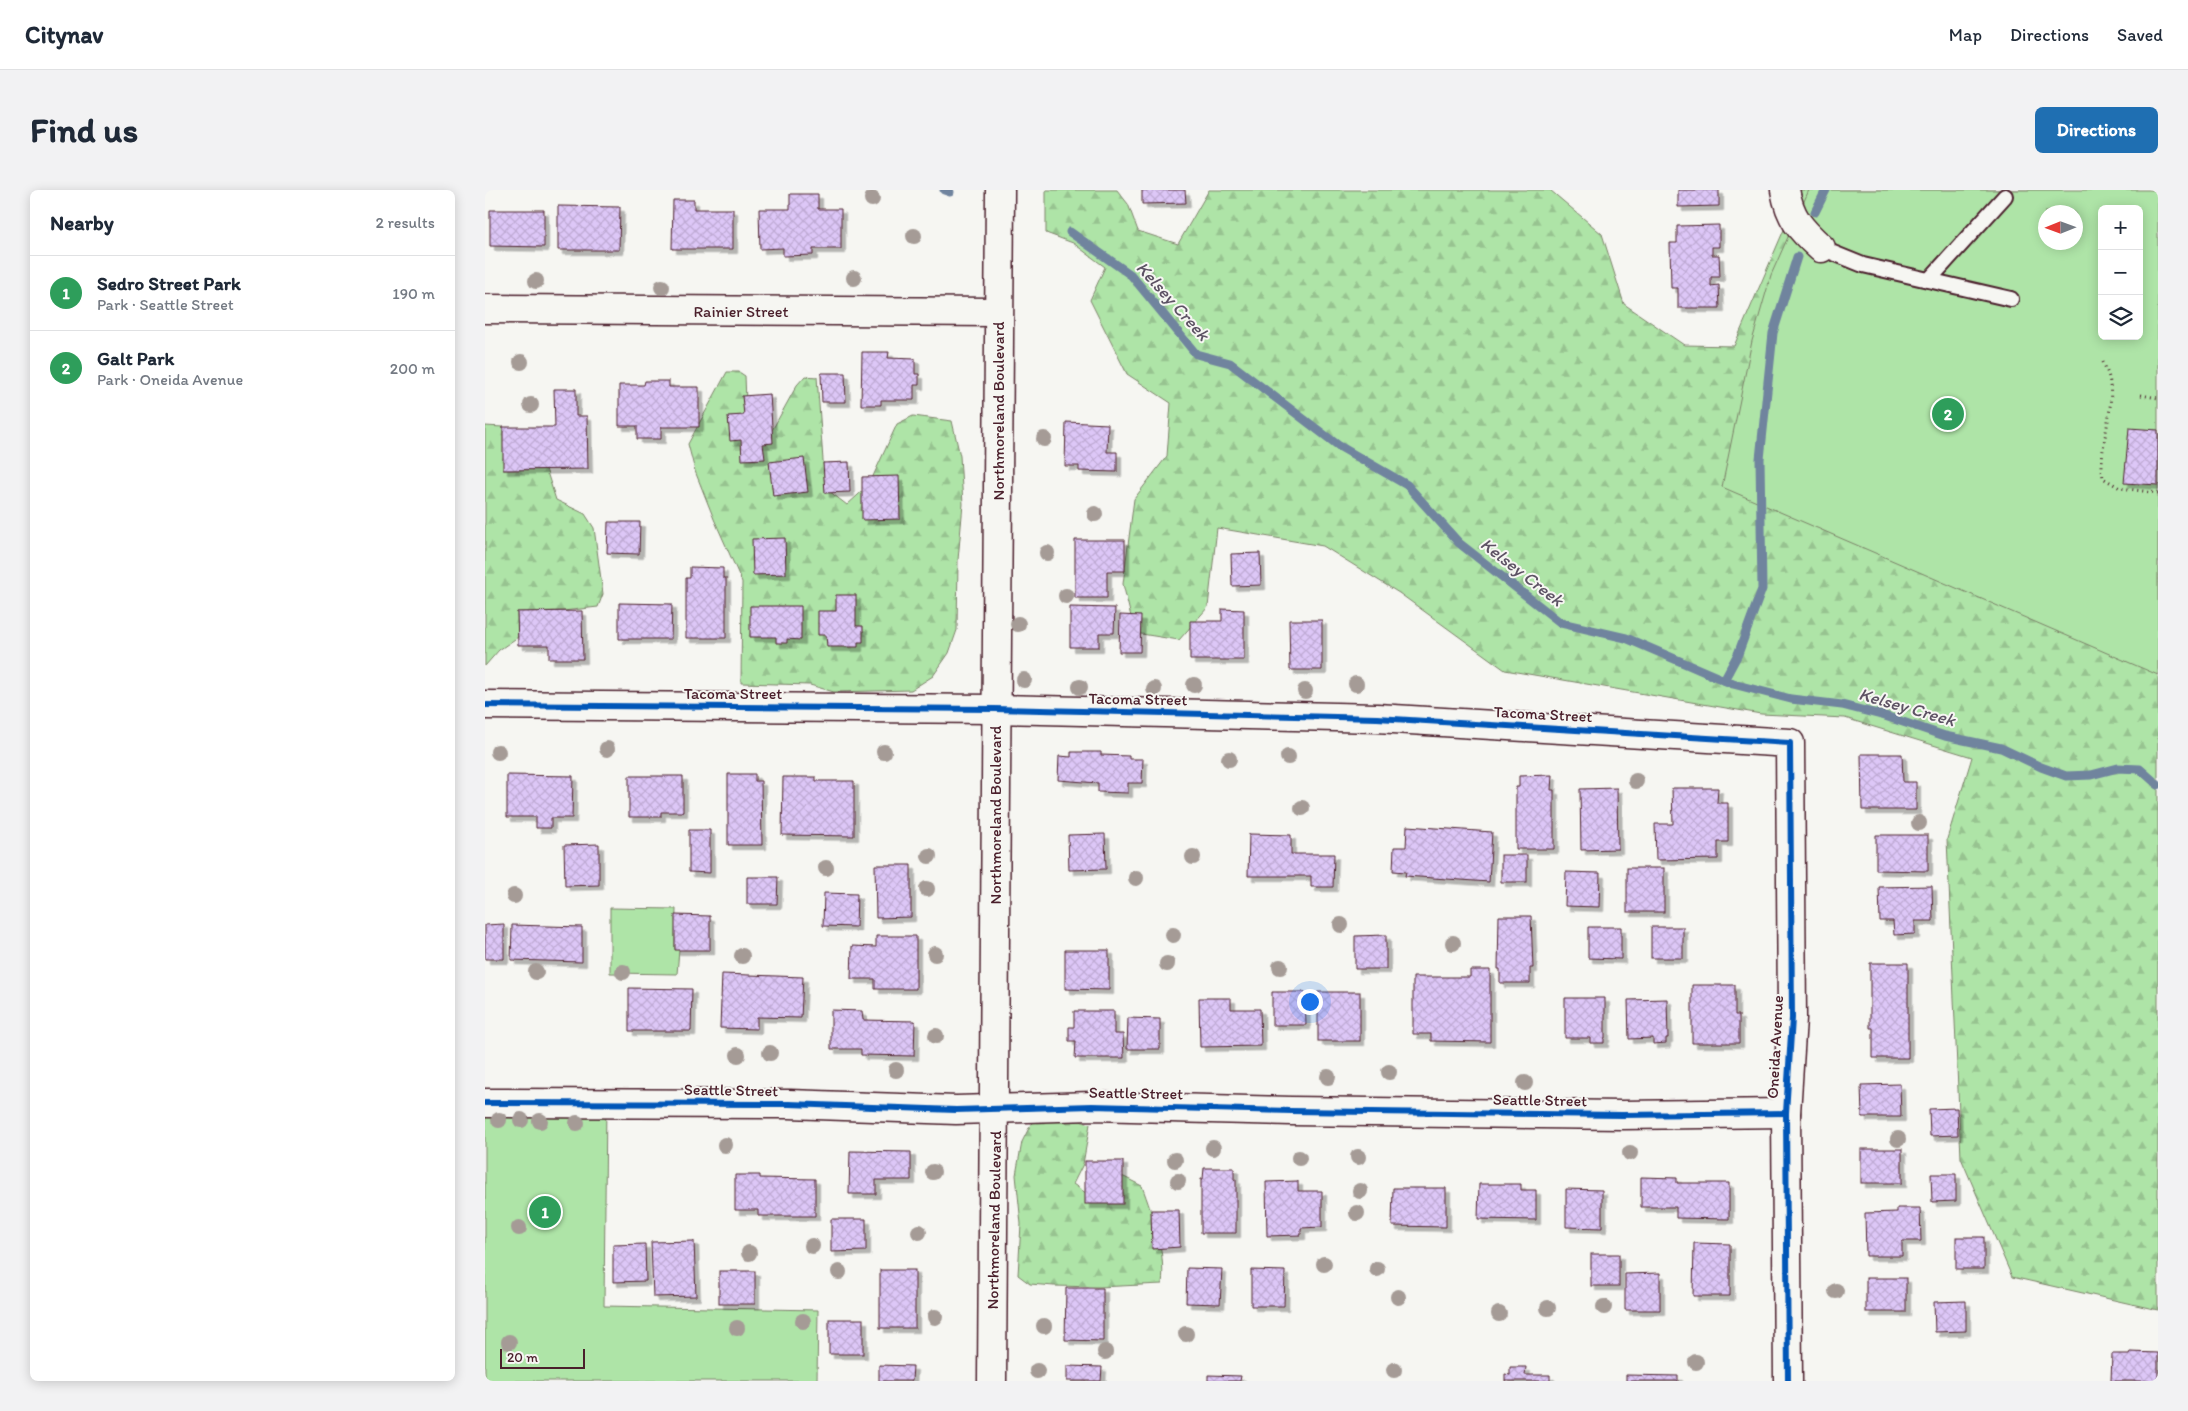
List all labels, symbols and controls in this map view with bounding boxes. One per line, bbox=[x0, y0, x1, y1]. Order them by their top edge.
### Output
text: Citynav bbox=[25, 20, 103, 49]
text: Map bbox=[1949, 24, 1982, 46]
text: Directions bbox=[2010, 24, 2089, 46]
text: Saved bbox=[2117, 24, 2163, 46]
button: Directions bbox=[2035, 107, 2158, 153]
text: Find us bbox=[30, 109, 138, 151]
north arrow bbox=[2038, 205, 2083, 250]
map controls bbox=[2098, 205, 2143, 340]
button: + bbox=[2098, 205, 2143, 250]
text: Nearby bbox=[50, 210, 114, 235]
text: 2 results bbox=[375, 213, 435, 232]
button: − bbox=[2098, 250, 2143, 295]
water label: Kelsey Creek bbox=[1132, 257, 1216, 347]
text: Sedro Street Park bbox=[97, 272, 241, 295]
text: 1 bbox=[62, 284, 70, 303]
text: 190 m bbox=[392, 284, 435, 303]
text: Park · Seattle Street bbox=[97, 295, 234, 314]
button: layers bbox=[2098, 295, 2143, 340]
street label: Rainier Street bbox=[693, 302, 789, 321]
street label: Northmoreland Boulevard bbox=[989, 321, 1008, 500]
text: Galt Park bbox=[97, 347, 174, 370]
text: 2 bbox=[62, 359, 70, 378]
text: 200 m bbox=[390, 359, 435, 378]
text: Park · Oneida Avenue bbox=[97, 370, 243, 389]
pin: 2 bbox=[1932, 395, 1964, 433]
water label: Kelsey Creek bbox=[1476, 533, 1569, 612]
water label: Kelsey Creek bbox=[1856, 683, 1959, 732]
street label: Tacoma Street bbox=[684, 684, 782, 703]
street label: Tacoma Street bbox=[1088, 689, 1188, 709]
street label: Tacoma Street bbox=[1493, 702, 1593, 726]
street label: Northmoreland Boulevard bbox=[986, 725, 1005, 904]
your location bbox=[1297, 989, 1323, 1015]
street label: Oneida Avenue bbox=[1763, 994, 1787, 1099]
street label: Seattle Street bbox=[684, 1080, 778, 1100]
street label: Seattle Street bbox=[1089, 1083, 1183, 1103]
street label: Seattle Street bbox=[1493, 1090, 1587, 1110]
street label: Northmoreland Boulevard bbox=[983, 1130, 1005, 1310]
pin: 1 bbox=[529, 1193, 561, 1231]
scale bar bbox=[500, 1346, 585, 1369]
text: 20 m bbox=[507, 1349, 538, 1366]

